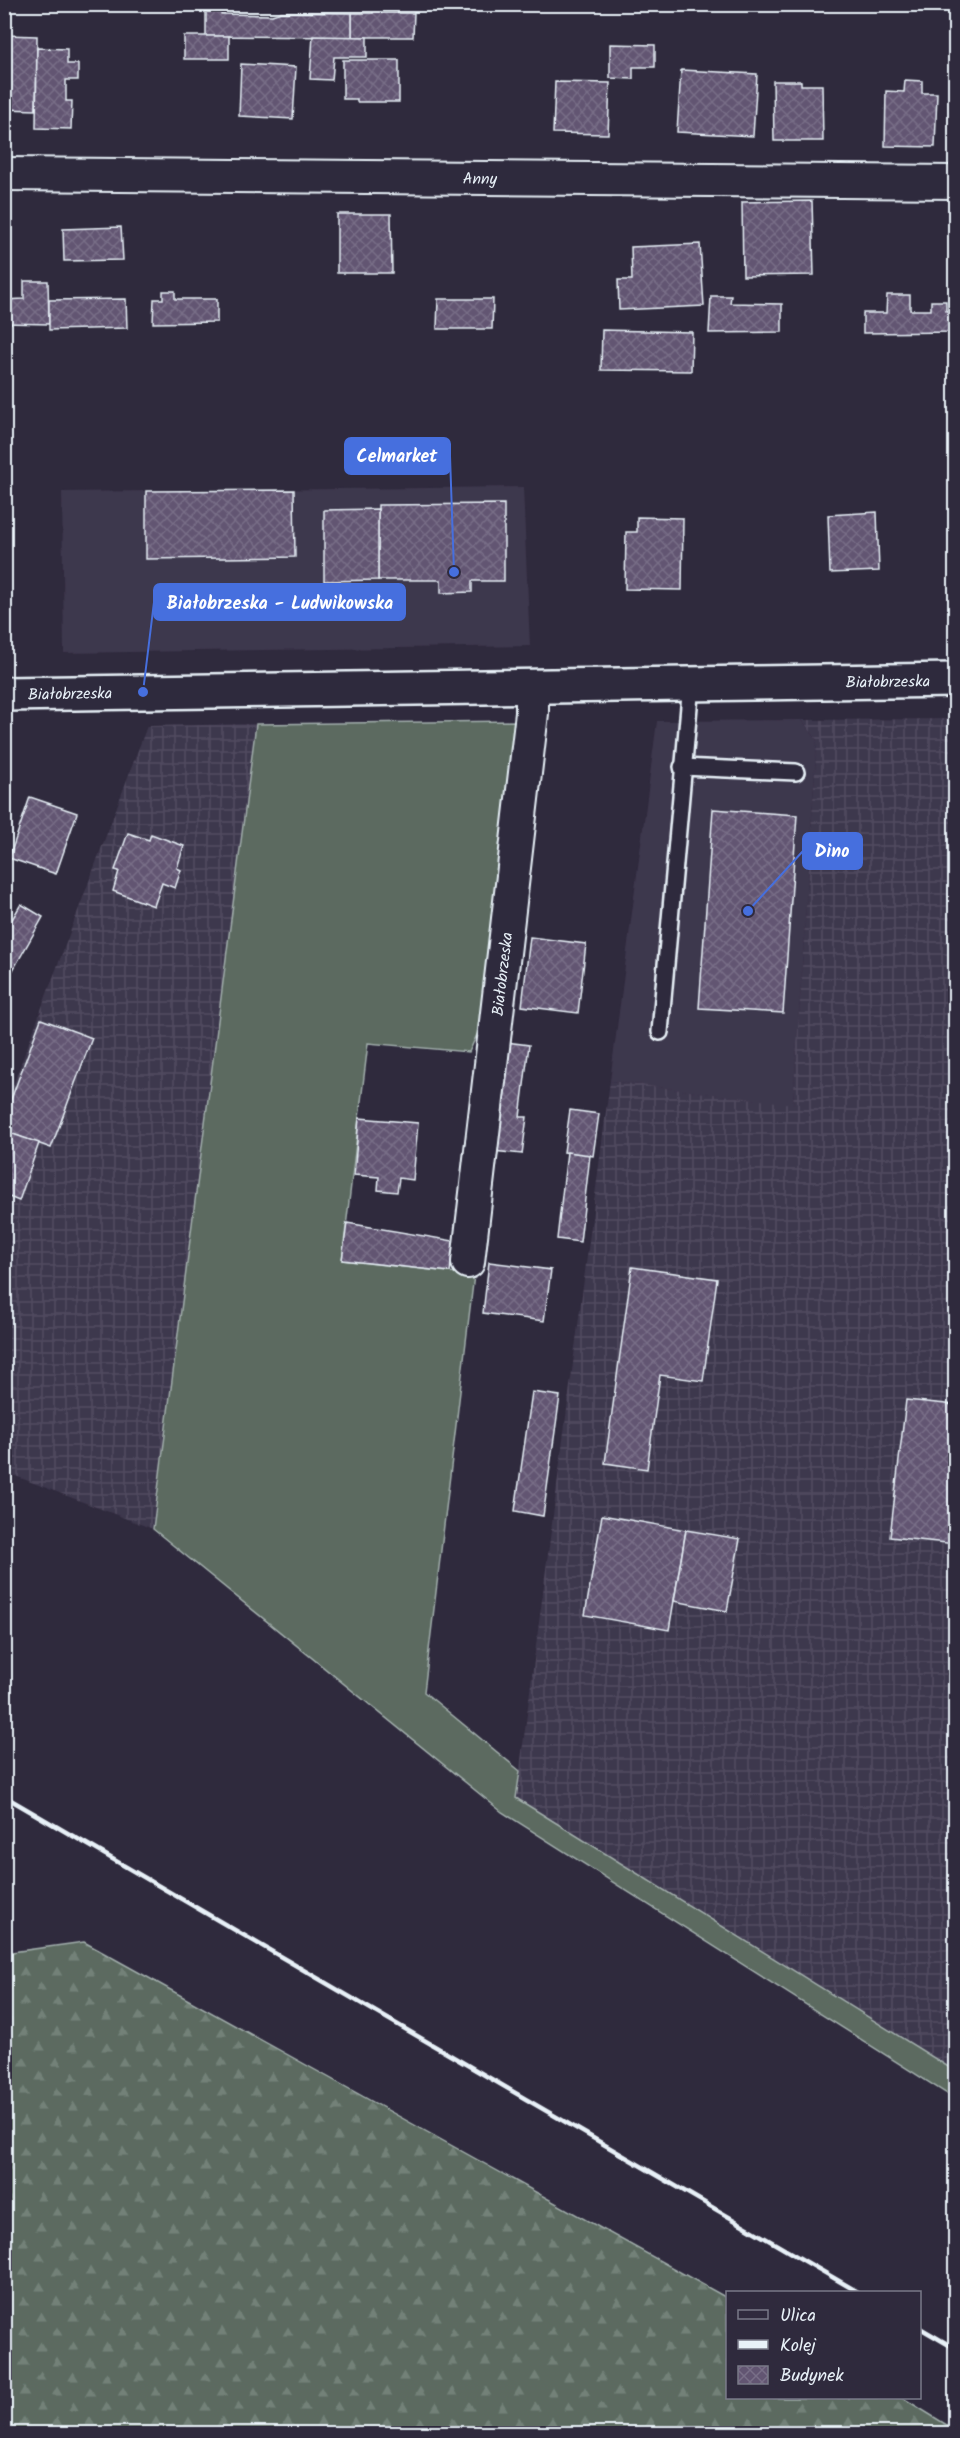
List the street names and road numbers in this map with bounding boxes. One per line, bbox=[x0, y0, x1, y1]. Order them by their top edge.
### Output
street label: Anny bbox=[463, 167, 498, 192]
street label: Białobrzeska bbox=[846, 669, 930, 696]
street label: Białobrzeska bbox=[28, 681, 112, 708]
street label: Białobrzeska bbox=[486, 931, 520, 1017]

